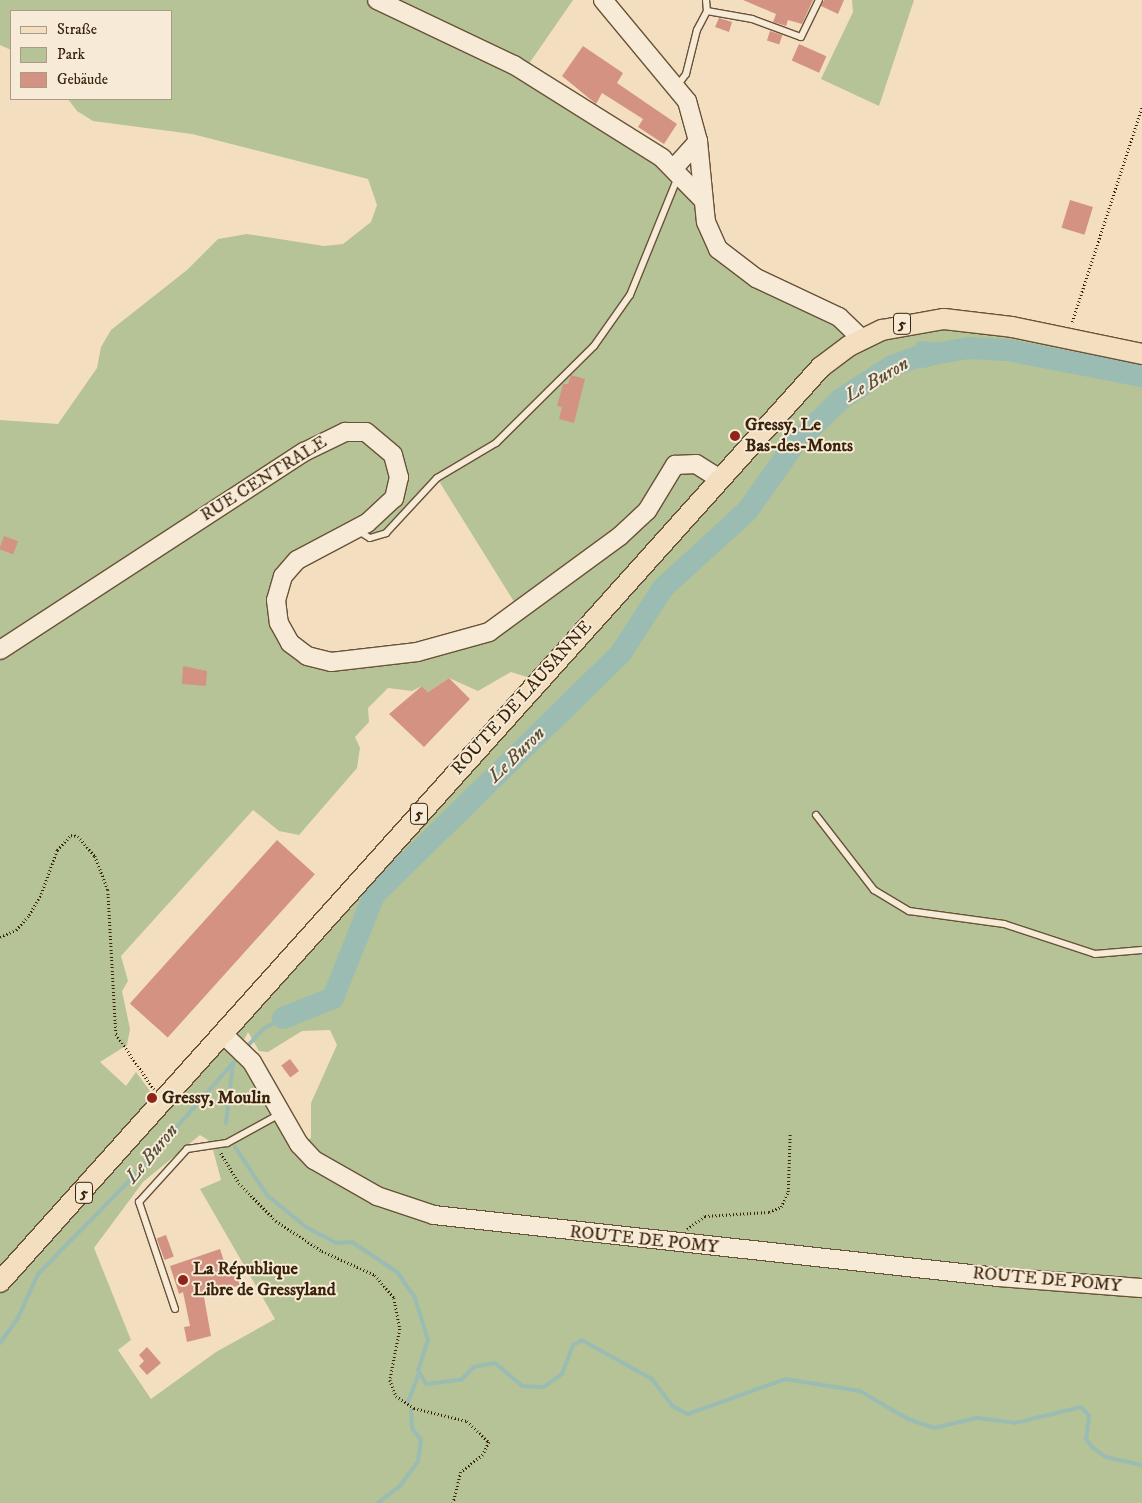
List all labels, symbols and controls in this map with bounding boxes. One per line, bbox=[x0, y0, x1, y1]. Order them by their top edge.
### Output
legend bbox=[10, 10, 172, 100]
text: Straße bbox=[57, 20, 97, 39]
text: Park bbox=[57, 45, 85, 64]
text: Gebäude bbox=[57, 70, 108, 89]
road number: 5 bbox=[892, 310, 912, 338]
water label: Le Buron bbox=[841, 353, 913, 407]
place label: Gressy, Le Bas-des-Monts bbox=[745, 415, 853, 458]
marker: Gressy, Le Bas-des-Monts bbox=[729, 430, 741, 442]
street label: RUE CENTRALE bbox=[197, 432, 331, 526]
street label: ROUTE DE LAUSANNE bbox=[447, 616, 597, 780]
water label: Le Buron bbox=[484, 722, 550, 788]
road number: 5 bbox=[409, 801, 429, 828]
place label: Gressy, Moulin bbox=[162, 1087, 271, 1109]
marker: Gressy, Moulin bbox=[146, 1092, 158, 1104]
water label: Le Buron bbox=[121, 1120, 183, 1188]
road number: 5 bbox=[74, 1180, 94, 1206]
street label: ROUTE DE POMY bbox=[569, 1221, 719, 1259]
place label: La République Libre de Gressyland bbox=[193, 1259, 336, 1302]
street label: ROUTE DE POMY bbox=[972, 1263, 1122, 1297]
marker: La République Libre de Gressyland bbox=[177, 1274, 189, 1286]

